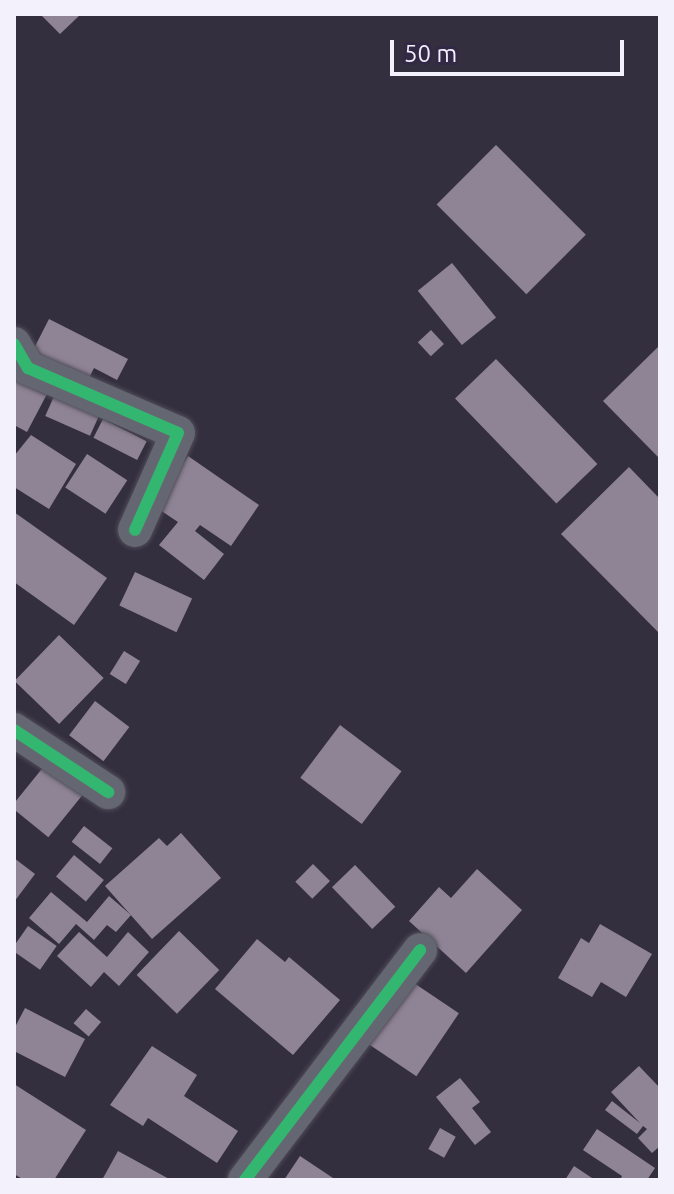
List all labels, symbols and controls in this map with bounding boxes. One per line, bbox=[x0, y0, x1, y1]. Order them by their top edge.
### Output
scale bar bbox=[394, 24, 628, 74]
text: 50 m bbox=[404, 40, 457, 67]

